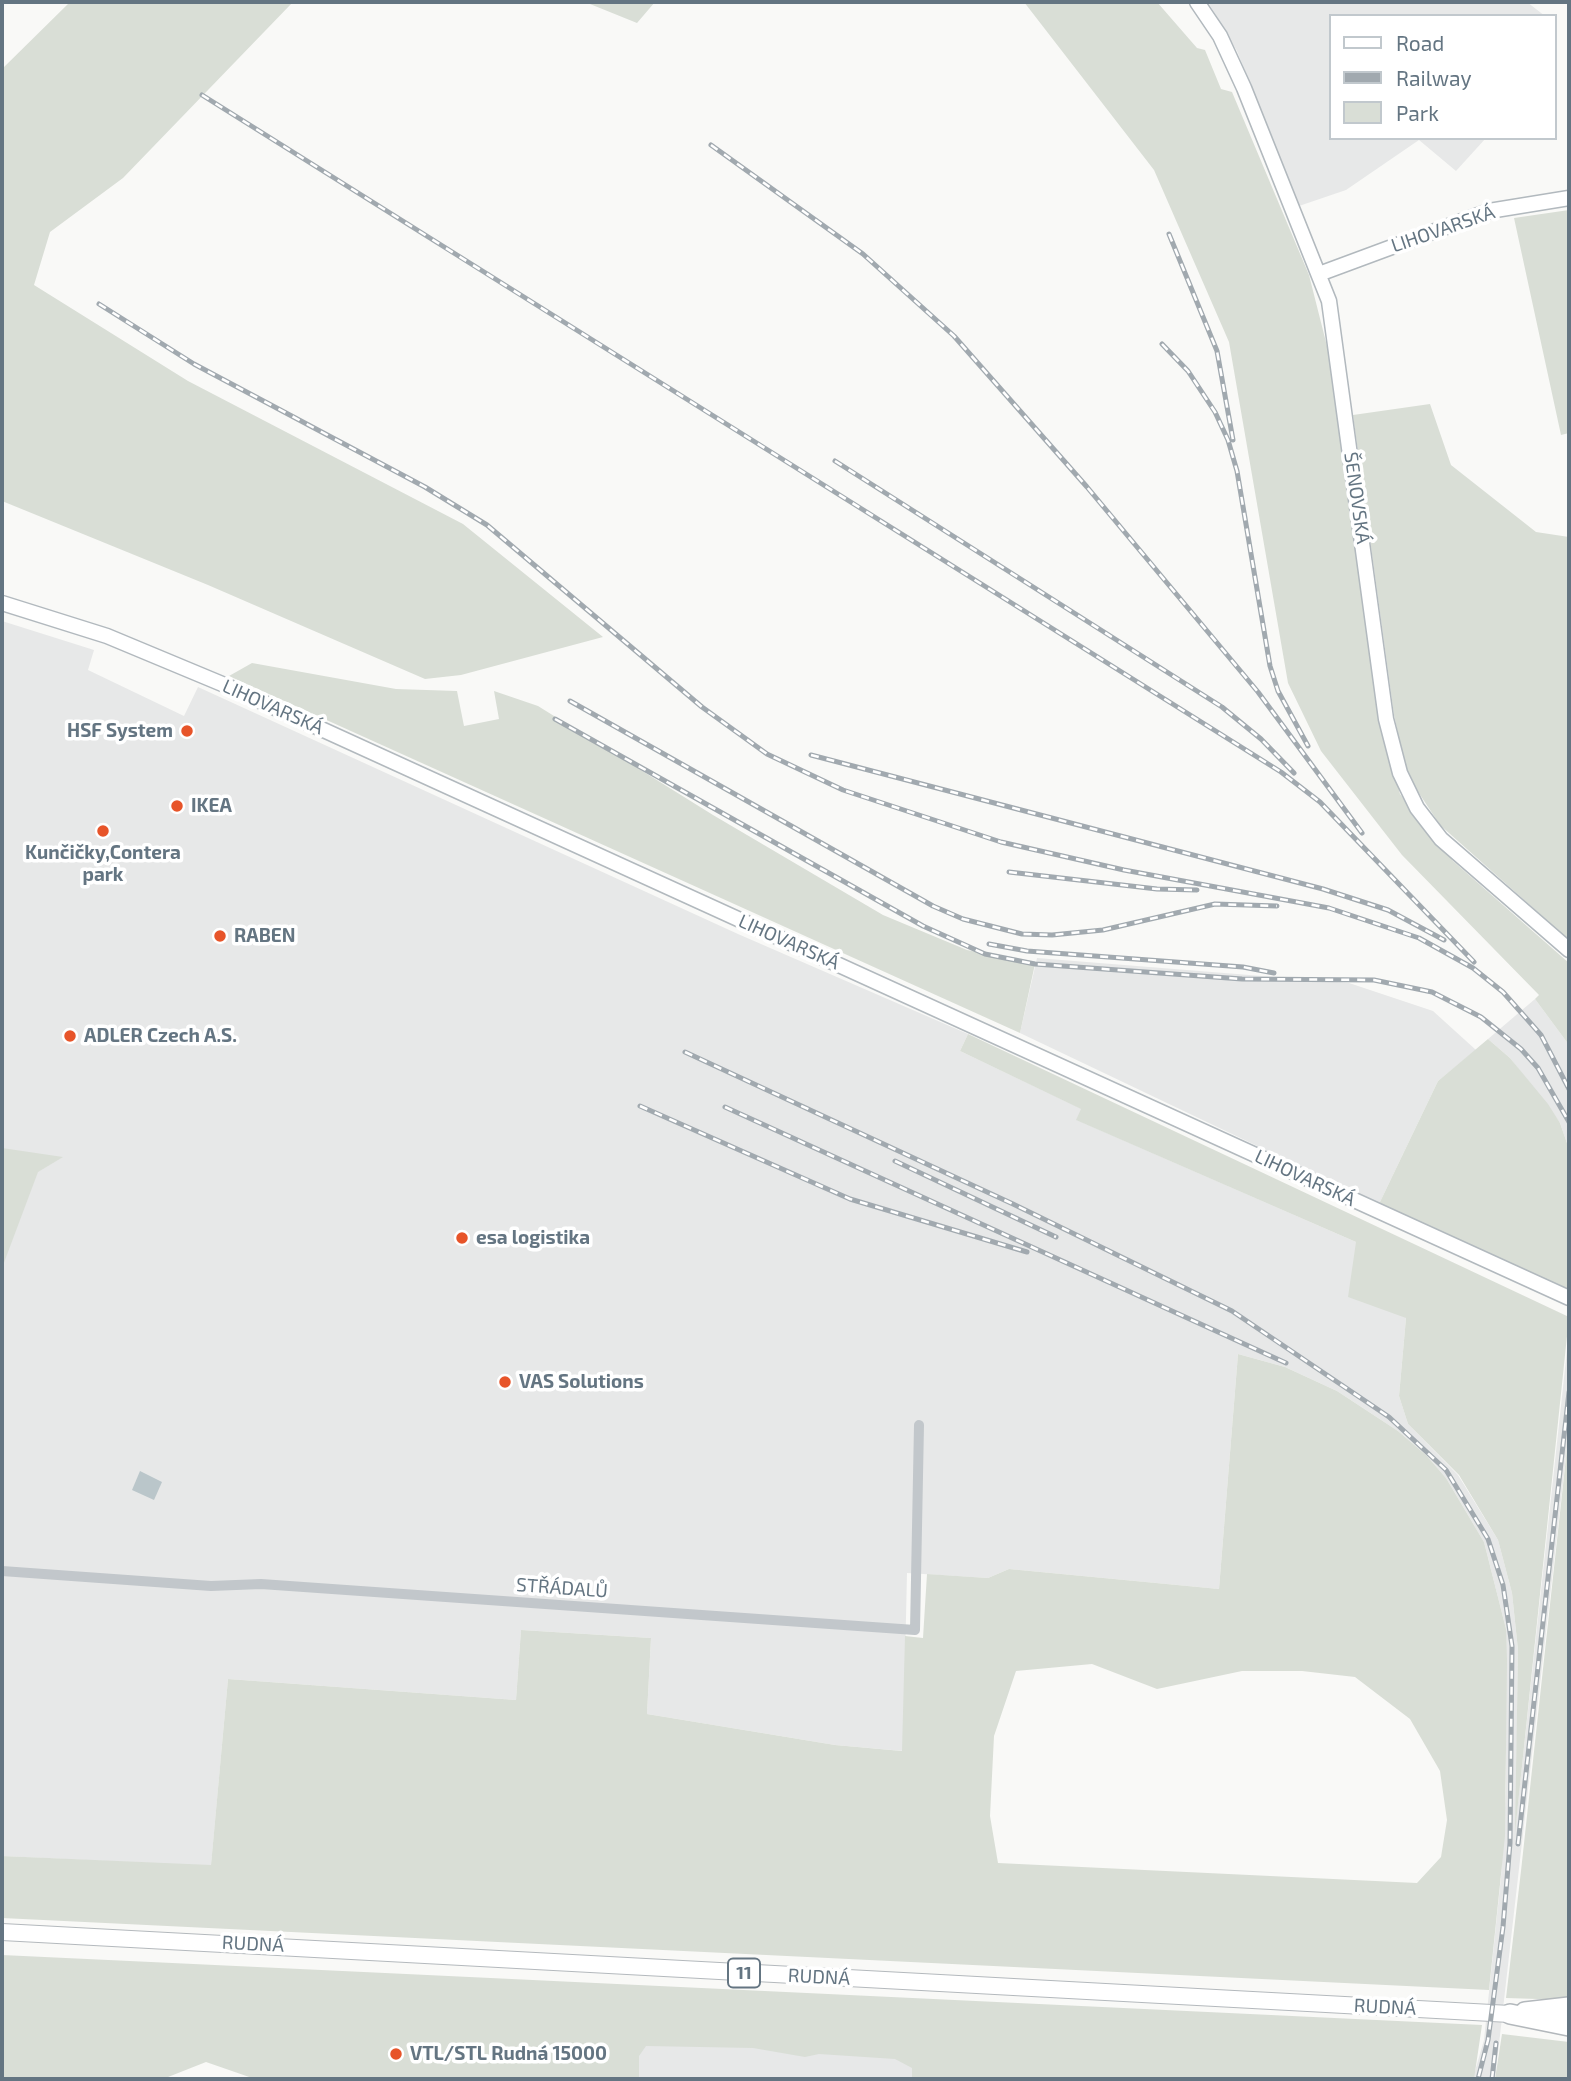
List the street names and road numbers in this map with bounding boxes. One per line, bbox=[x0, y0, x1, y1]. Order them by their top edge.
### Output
street label: LIHOVARSKÁ bbox=[1388, 201, 1498, 257]
street label: ŠENOVSKÁ bbox=[1339, 451, 1375, 545]
street label: LIHOVARSKÁ bbox=[219, 675, 327, 739]
street label: LIHOVARSKÁ bbox=[735, 910, 843, 974]
street label: LIHOVARSKÁ bbox=[1251, 1145, 1359, 1211]
street label: STŘÁDALŮ bbox=[515, 1573, 609, 1603]
street label: RUDNÁ bbox=[221, 1931, 285, 1957]
road number: 11 bbox=[728, 1958, 760, 1987]
street label: RUDNÁ bbox=[787, 1964, 851, 1990]
street label: RUDNÁ bbox=[1353, 1994, 1417, 2020]

